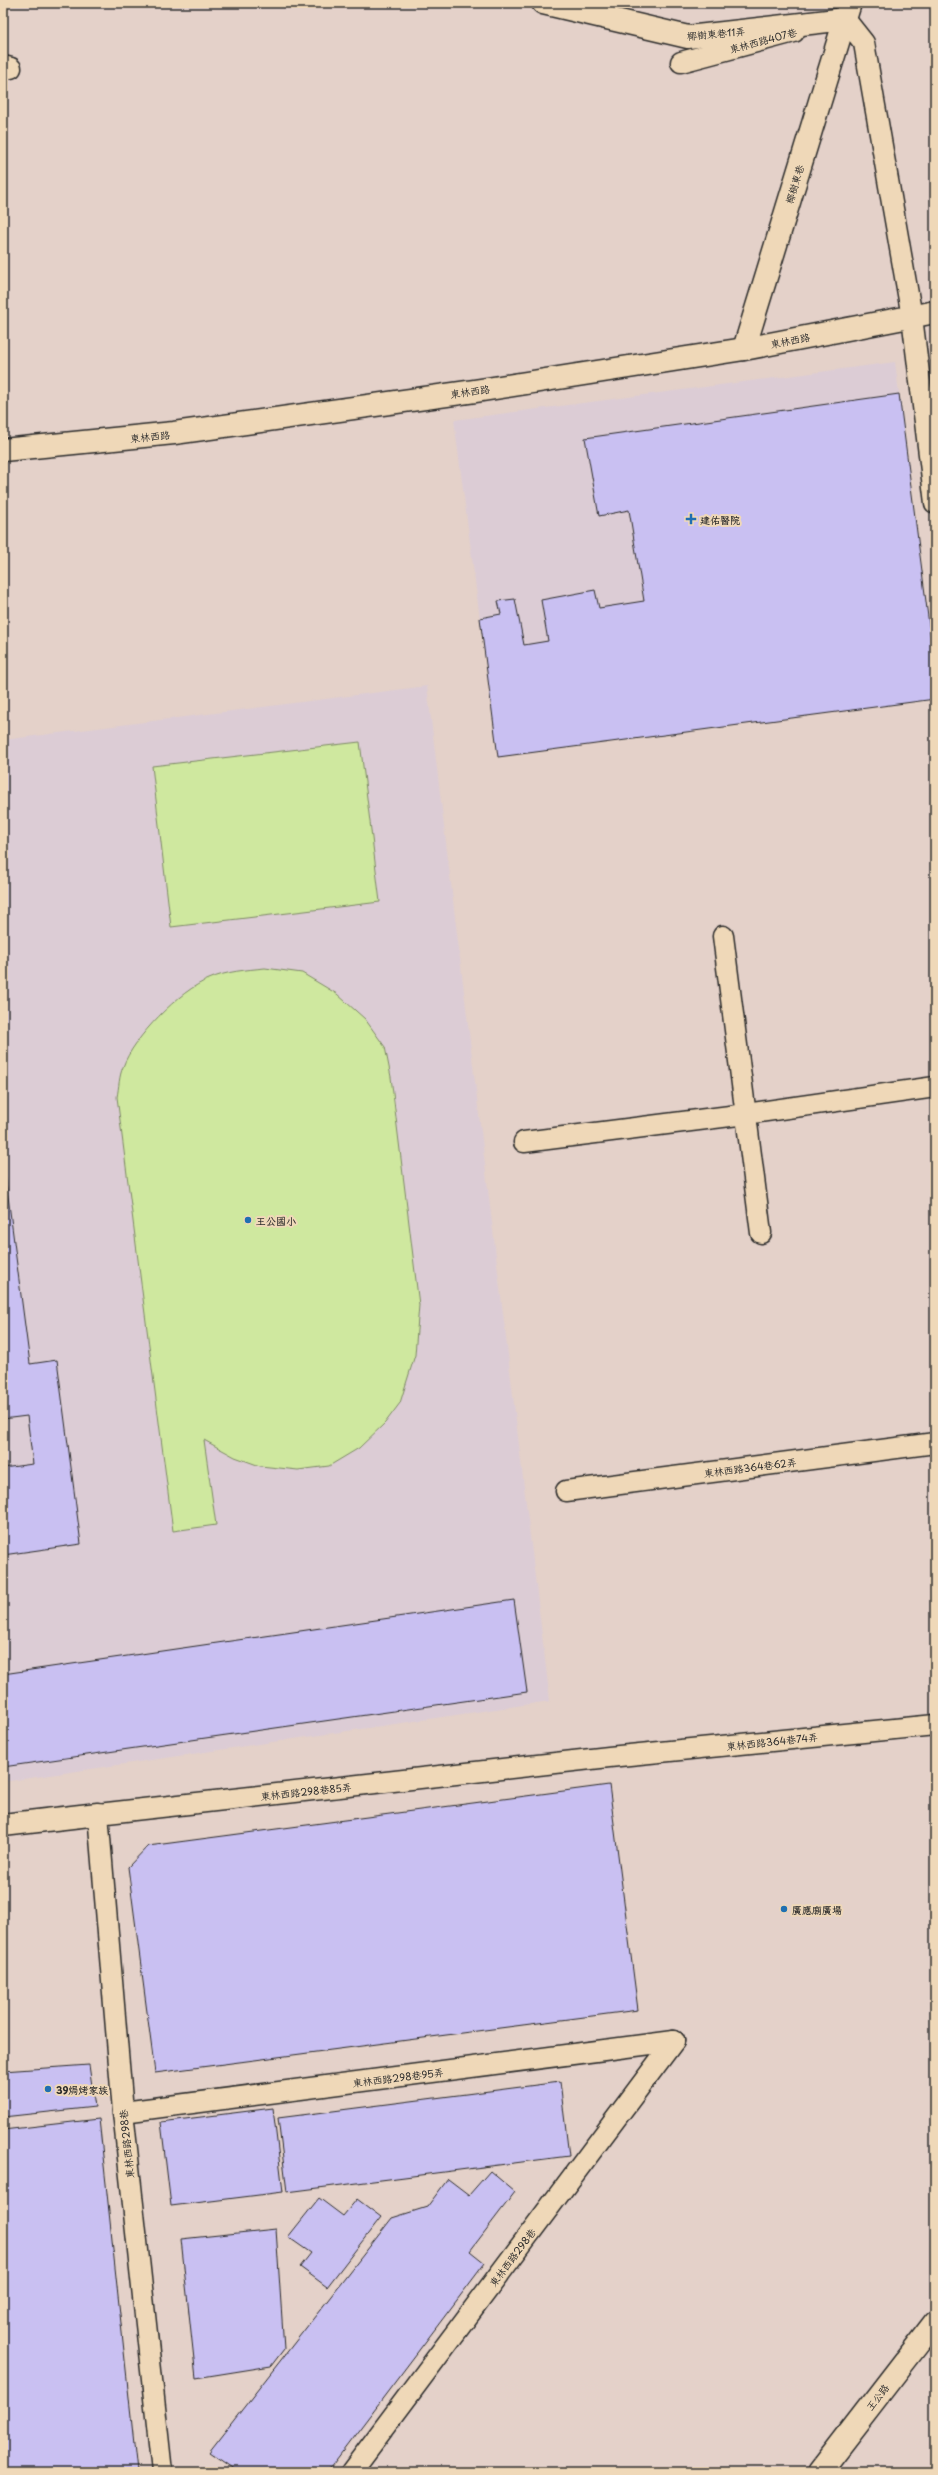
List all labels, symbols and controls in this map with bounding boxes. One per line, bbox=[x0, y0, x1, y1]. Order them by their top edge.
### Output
street label: 椰樹東巷11弄 bbox=[686, 23, 746, 43]
street label: 東林西路407巷 bbox=[728, 24, 799, 56]
street label: 椰樹東巷 bbox=[781, 162, 807, 205]
street label: 東林西路 bbox=[769, 329, 811, 351]
street label: 東林西路 bbox=[449, 381, 491, 401]
street label: 東林西路 bbox=[129, 426, 171, 446]
place label: 建佑醫院 bbox=[700, 512, 740, 527]
marker: 建佑醫院 bbox=[685, 513, 697, 525]
place label: 王公國小 bbox=[256, 1213, 296, 1228]
marker: 王公國小 bbox=[243, 1215, 253, 1225]
street label: 東林西路364巷62弄 bbox=[703, 1454, 797, 1480]
street label: 東林西路364巷74弄 bbox=[725, 1729, 819, 1753]
street label: 東林西路298巷85弄 bbox=[260, 1779, 352, 1803]
place label: 廣應廟廣場 bbox=[792, 1902, 842, 1917]
marker: 廣應廟廣場 bbox=[779, 1904, 789, 1914]
street label: 東林西路298巷95弄 bbox=[352, 2064, 444, 2090]
place label: 39焗烤家族 bbox=[56, 2082, 108, 2097]
marker: 39焗烤家族 bbox=[43, 2084, 53, 2094]
street label: 東林西路298巷 bbox=[115, 2108, 137, 2179]
street label: 東林西路298巷 bbox=[485, 2224, 539, 2289]
street label: 王公路 bbox=[862, 2381, 892, 2413]

